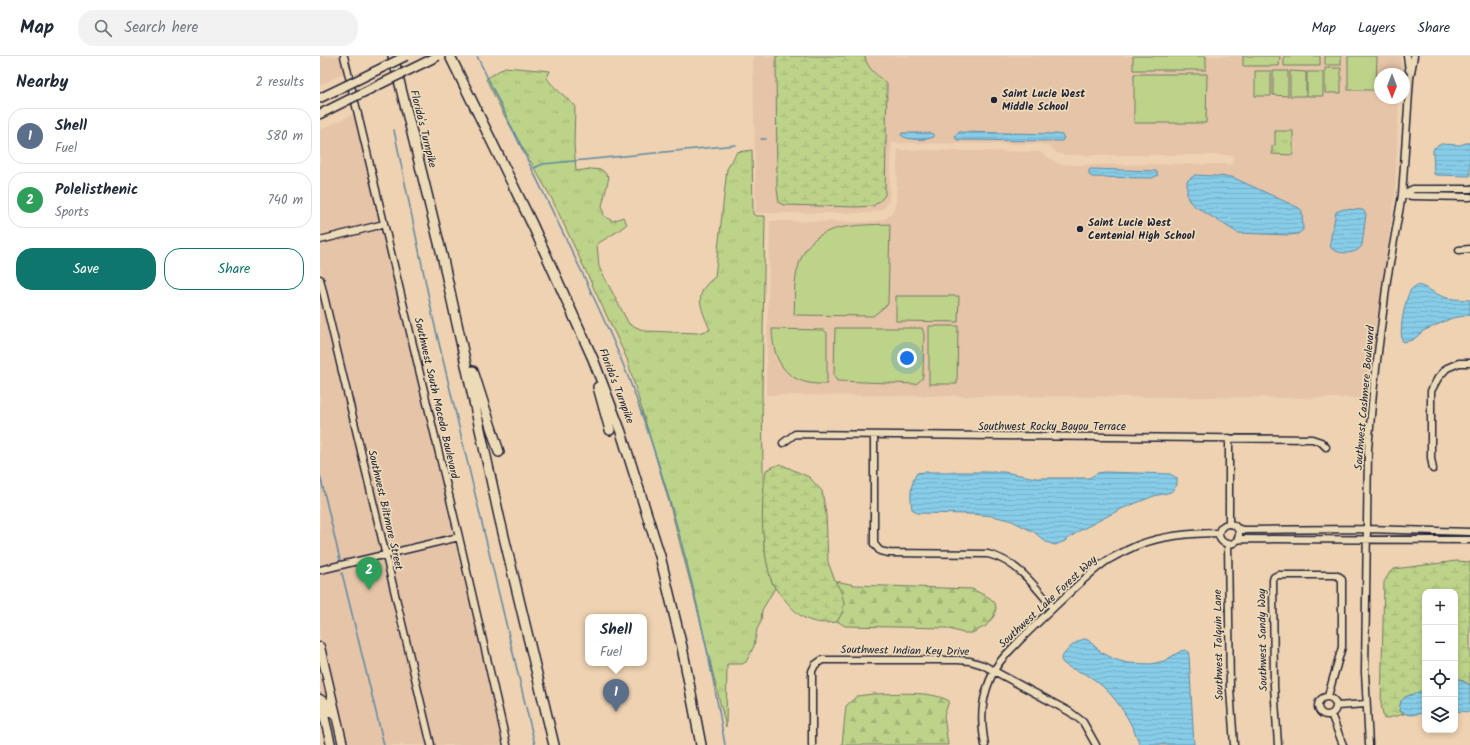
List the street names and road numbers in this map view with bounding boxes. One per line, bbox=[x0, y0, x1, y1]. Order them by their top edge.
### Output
street label: Florida's Turnpike bbox=[405, 88, 441, 170]
street label: Southwest South Macedo Boulevard bbox=[409, 316, 463, 481]
street label: Southwest Cashmere Boulevard bbox=[1350, 325, 1380, 471]
street label: Florida's Turnpike bbox=[593, 346, 639, 426]
street label: Southwest Rocky Bayou Terrace bbox=[978, 418, 1126, 436]
street label: Southwest Biltmore Street bbox=[362, 448, 408, 573]
street label: Southwest Lake Forest Way bbox=[995, 551, 1102, 653]
street label: Southwest Sandy Way bbox=[1253, 588, 1273, 692]
street label: Southwest Talquin Lane bbox=[1209, 589, 1229, 701]
street label: Southwest Indian Key Drive bbox=[840, 641, 970, 661]

